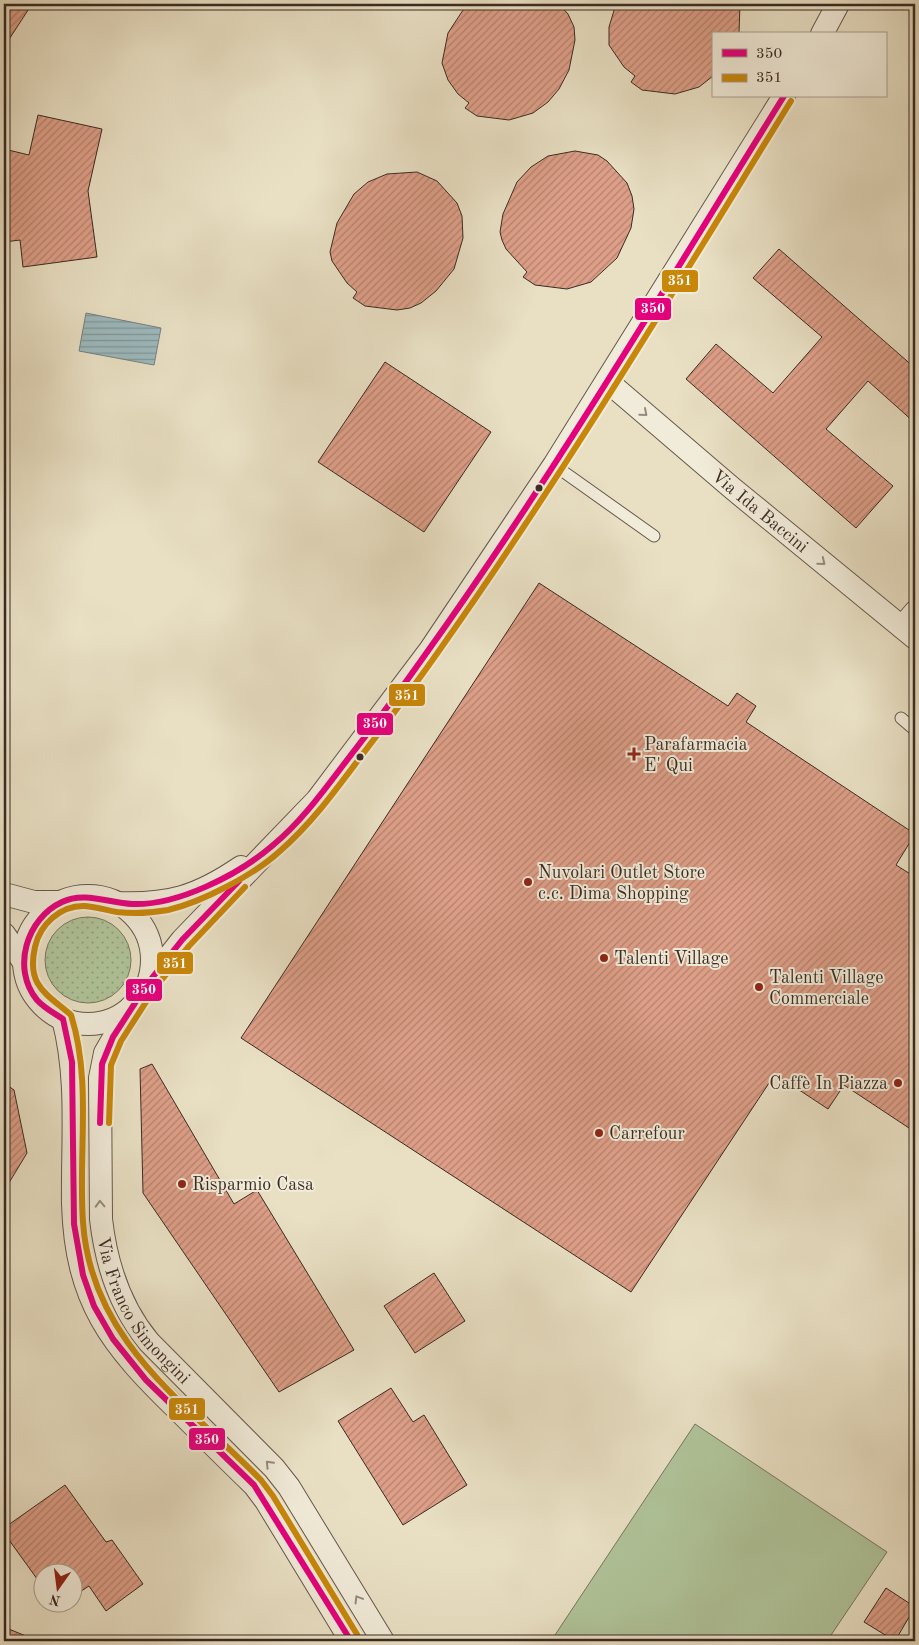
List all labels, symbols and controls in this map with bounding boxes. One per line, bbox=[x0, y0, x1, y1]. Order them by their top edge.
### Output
legend bbox=[712, 32, 886, 98]
text: 350 bbox=[756, 47, 782, 62]
text: 351 bbox=[756, 71, 782, 86]
line badge: 351 bbox=[661, 269, 699, 293]
text: 351 bbox=[668, 274, 692, 288]
line badge: 350 bbox=[634, 297, 672, 321]
text: 350 bbox=[641, 302, 665, 316]
one-way arrow bbox=[638, 407, 647, 415]
street label: Via Ida Baccini bbox=[708, 467, 811, 557]
unlabelled marker bbox=[534, 483, 544, 493]
one-way arrow bbox=[816, 556, 825, 565]
line badge: 351 bbox=[388, 683, 426, 707]
text: 351 bbox=[395, 689, 419, 703]
line badge: 350 bbox=[356, 712, 394, 736]
text: 350 bbox=[363, 717, 387, 731]
place label: Parafarmacia E' Qui bbox=[644, 736, 748, 775]
marker: Parafarmacia E' Qui bbox=[628, 748, 640, 760]
unlabelled marker bbox=[355, 752, 365, 762]
place label: Nuvolari Outlet Store c.c. Dima Shopping bbox=[538, 864, 705, 903]
marker: Nuvolari Outlet Store c.c. Dima Shopping bbox=[522, 876, 534, 888]
place label: Talenti Village bbox=[614, 950, 728, 968]
line badge: 351 bbox=[156, 951, 194, 975]
marker: Talenti Village bbox=[598, 952, 610, 964]
text: 351 bbox=[163, 957, 187, 971]
place label: Talenti Village Commerciale bbox=[769, 969, 883, 1008]
line badge: 350 bbox=[125, 978, 163, 1002]
marker: Talenti Village Commerciale bbox=[753, 981, 765, 993]
text: 350 bbox=[132, 983, 156, 997]
place label: Caffè In Piazza bbox=[769, 1075, 888, 1093]
marker: Caffè In Piazza bbox=[892, 1077, 904, 1089]
place label: Carrefour bbox=[609, 1125, 685, 1143]
marker: Carrefour bbox=[593, 1127, 605, 1139]
place label: Risparmio Casa bbox=[192, 1176, 314, 1194]
marker: Risparmio Casa bbox=[176, 1178, 188, 1190]
one-way arrow bbox=[95, 1200, 106, 1208]
street label: Via Franco Simongini bbox=[94, 1235, 193, 1388]
line badge: 351 bbox=[168, 1397, 206, 1421]
text: 351 bbox=[175, 1403, 199, 1417]
line badge: 350 bbox=[188, 1427, 226, 1451]
text: 350 bbox=[195, 1433, 219, 1447]
one-way arrow bbox=[266, 1460, 275, 1469]
north arrow bbox=[32, 1562, 82, 1612]
text: N bbox=[48, 1591, 62, 1608]
one-way arrow bbox=[354, 1596, 364, 1605]

